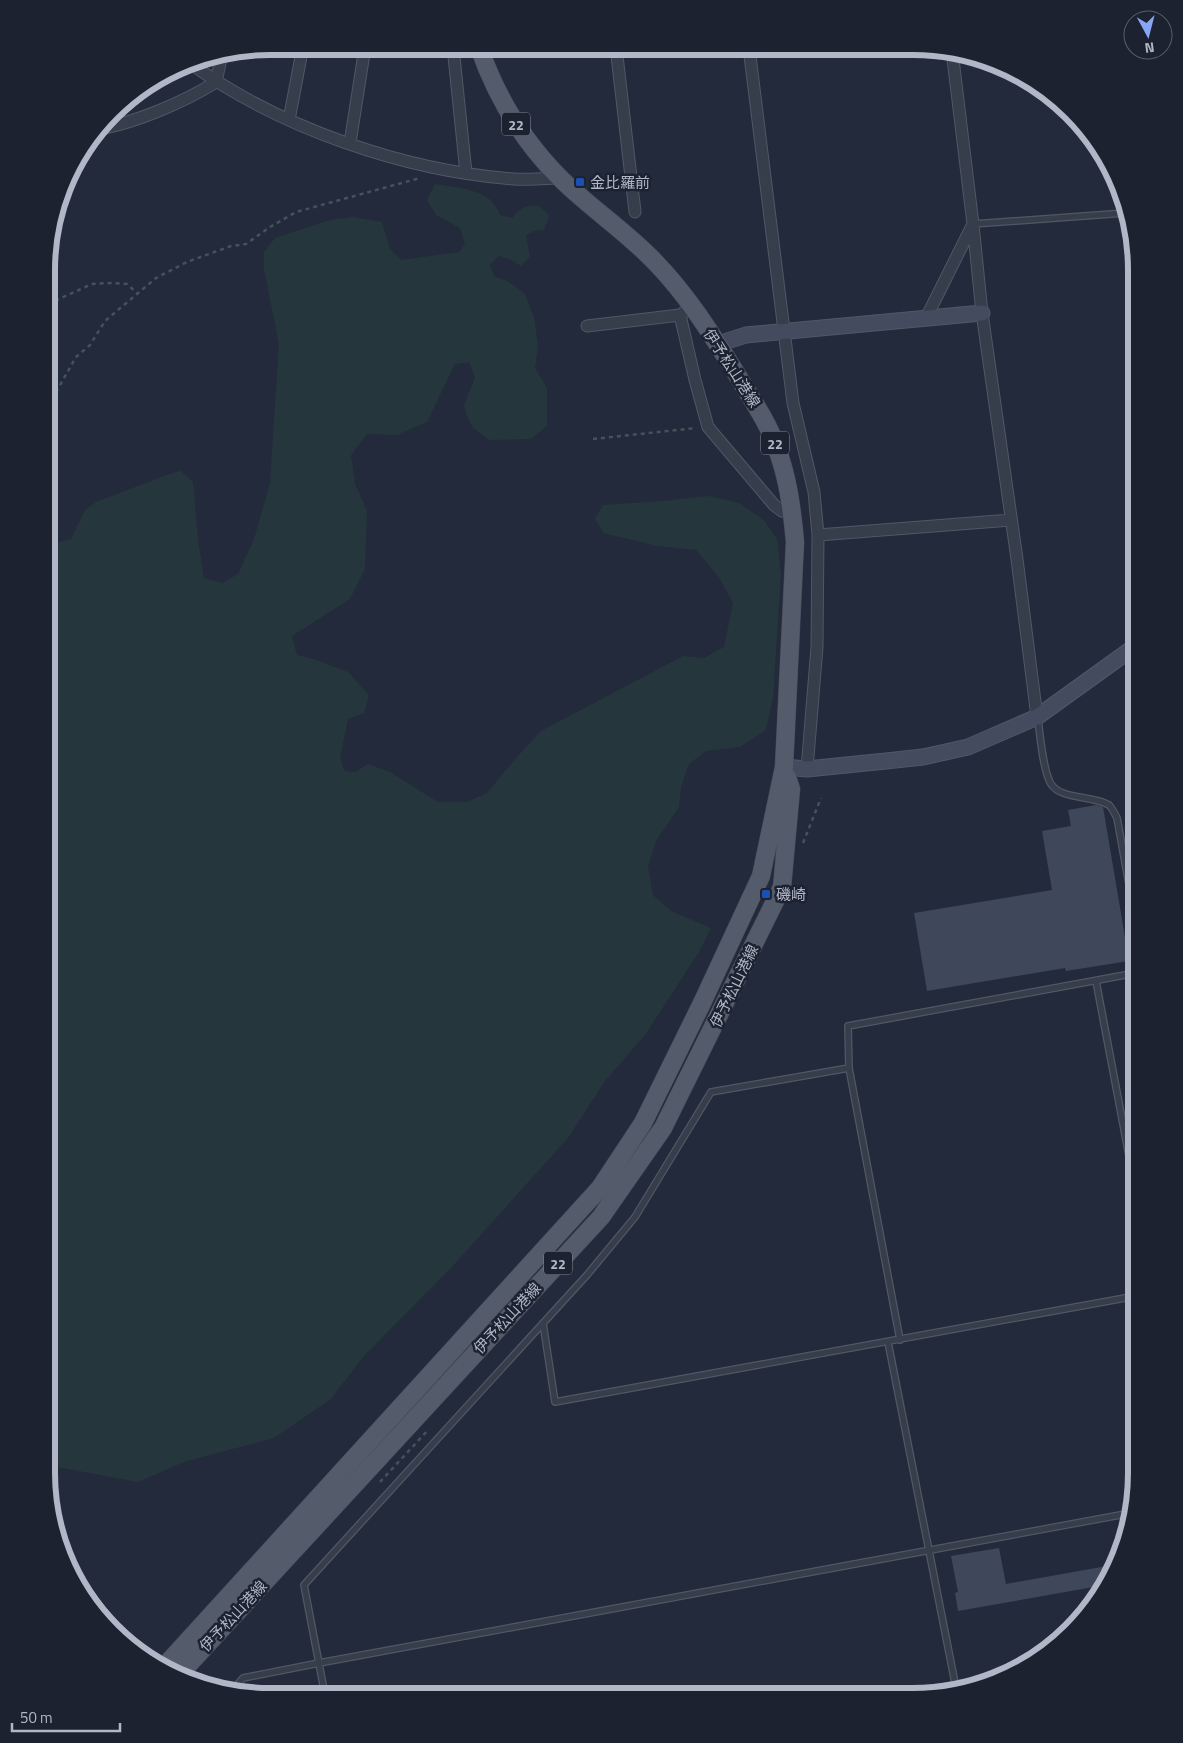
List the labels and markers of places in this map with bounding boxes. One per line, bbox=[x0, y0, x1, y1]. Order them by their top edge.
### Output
place label: 金比羅前 bbox=[590, 171, 650, 194]
marker: 金比羅前 bbox=[574, 176, 586, 188]
place label: 磯崎 bbox=[776, 883, 806, 906]
marker: 磯崎 bbox=[760, 888, 772, 900]

